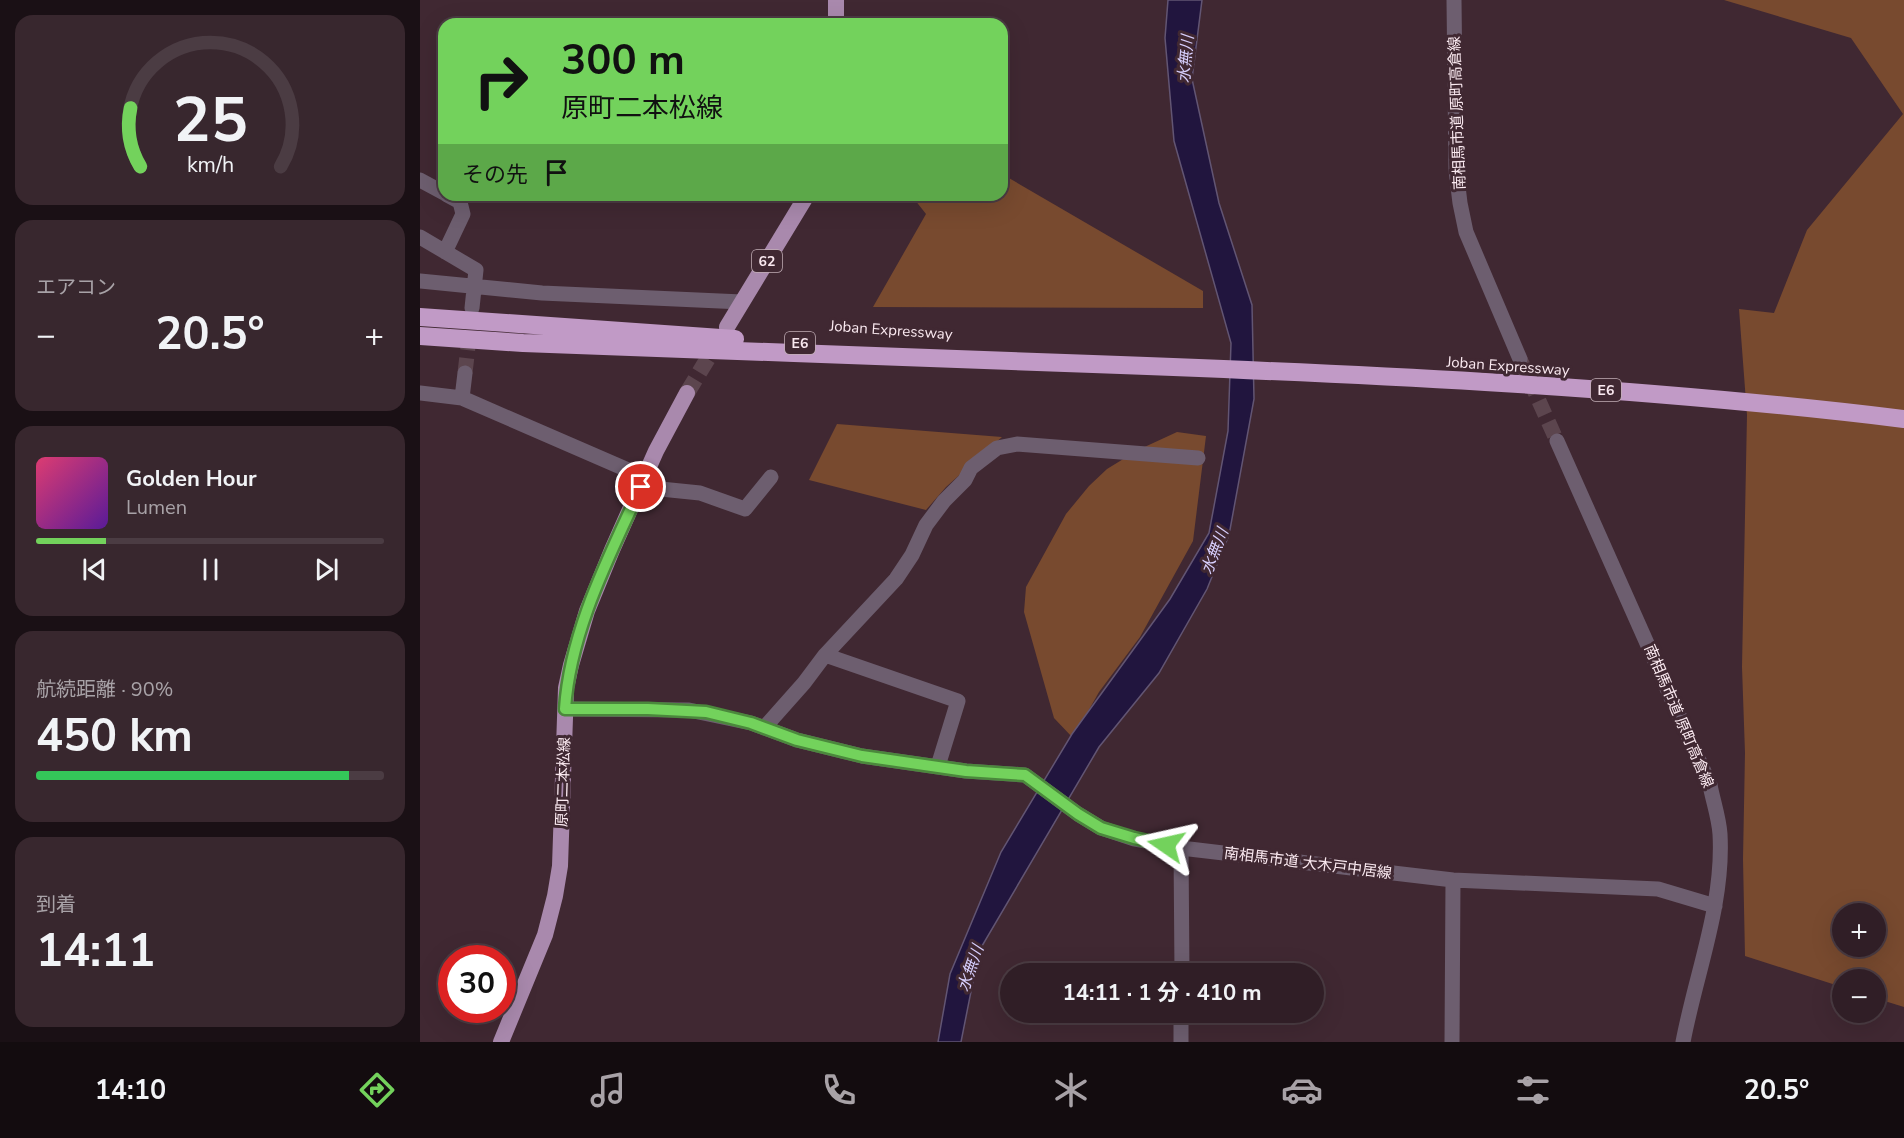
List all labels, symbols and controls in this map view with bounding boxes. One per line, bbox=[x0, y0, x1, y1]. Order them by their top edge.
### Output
text: 300 m bbox=[561, 32, 685, 89]
water label: 水無川 bbox=[1173, 32, 1199, 84]
street label: 南相馬市道 原町高倉線 bbox=[1444, 36, 1470, 190]
icon: right bbox=[462, 42, 540, 120]
text: 25 bbox=[173, 78, 247, 163]
text: 原町二本松線 bbox=[561, 90, 723, 127]
text: km/h bbox=[186, 151, 234, 181]
icon: arrive bbox=[540, 156, 573, 189]
text: その先 bbox=[462, 160, 528, 190]
road number: 62 bbox=[752, 250, 782, 272]
text: エアコン bbox=[36, 274, 116, 301]
text: 20.5° bbox=[155, 304, 265, 365]
text: − bbox=[36, 313, 56, 358]
text: + bbox=[364, 313, 384, 358]
street label: Joban Expressway bbox=[828, 316, 953, 344]
road number: E6 bbox=[785, 332, 815, 354]
street label: Joban Expressway bbox=[1445, 352, 1570, 380]
road number: E6 bbox=[1591, 379, 1621, 401]
pin bbox=[615, 461, 666, 512]
text: Golden Hour bbox=[126, 464, 257, 494]
icon: arrive bbox=[624, 470, 657, 503]
text: Lumen bbox=[126, 494, 187, 521]
water label: 水無川 bbox=[1196, 523, 1235, 578]
icon: previous bbox=[78, 553, 111, 586]
icon: pause bbox=[194, 553, 227, 586]
icon: next bbox=[310, 553, 343, 586]
street label: 南相馬市道 原町高倉線 bbox=[1640, 641, 1718, 791]
text: 航続距離 · 90% bbox=[36, 676, 173, 703]
text: 450 km bbox=[36, 706, 193, 767]
street label: 原町二本松線 bbox=[551, 737, 575, 827]
position arrow bbox=[1134, 813, 1198, 877]
street label: 南相馬市道 大木戸中居線 bbox=[1223, 843, 1393, 883]
text: 到着 bbox=[36, 891, 76, 918]
map controls bbox=[1832, 903, 1886, 1023]
button: + bbox=[1832, 903, 1886, 957]
text: 14:11 bbox=[36, 921, 155, 982]
water label: 水無川 bbox=[953, 940, 990, 995]
speed limit sign: 30 bbox=[438, 945, 516, 1023]
button: − bbox=[1832, 969, 1886, 1023]
text: 14:11 · 1 分 · 410 m bbox=[1063, 978, 1261, 1008]
icon: directions bbox=[356, 1069, 398, 1111]
icon: music bbox=[587, 1069, 629, 1111]
icon: phone bbox=[818, 1069, 860, 1111]
icon: climate bbox=[1050, 1069, 1092, 1111]
icon: car bbox=[1281, 1069, 1323, 1111]
icon: filters bbox=[1512, 1069, 1554, 1111]
text: 14:10 bbox=[95, 1072, 166, 1109]
text: 20.5° bbox=[1744, 1072, 1809, 1109]

